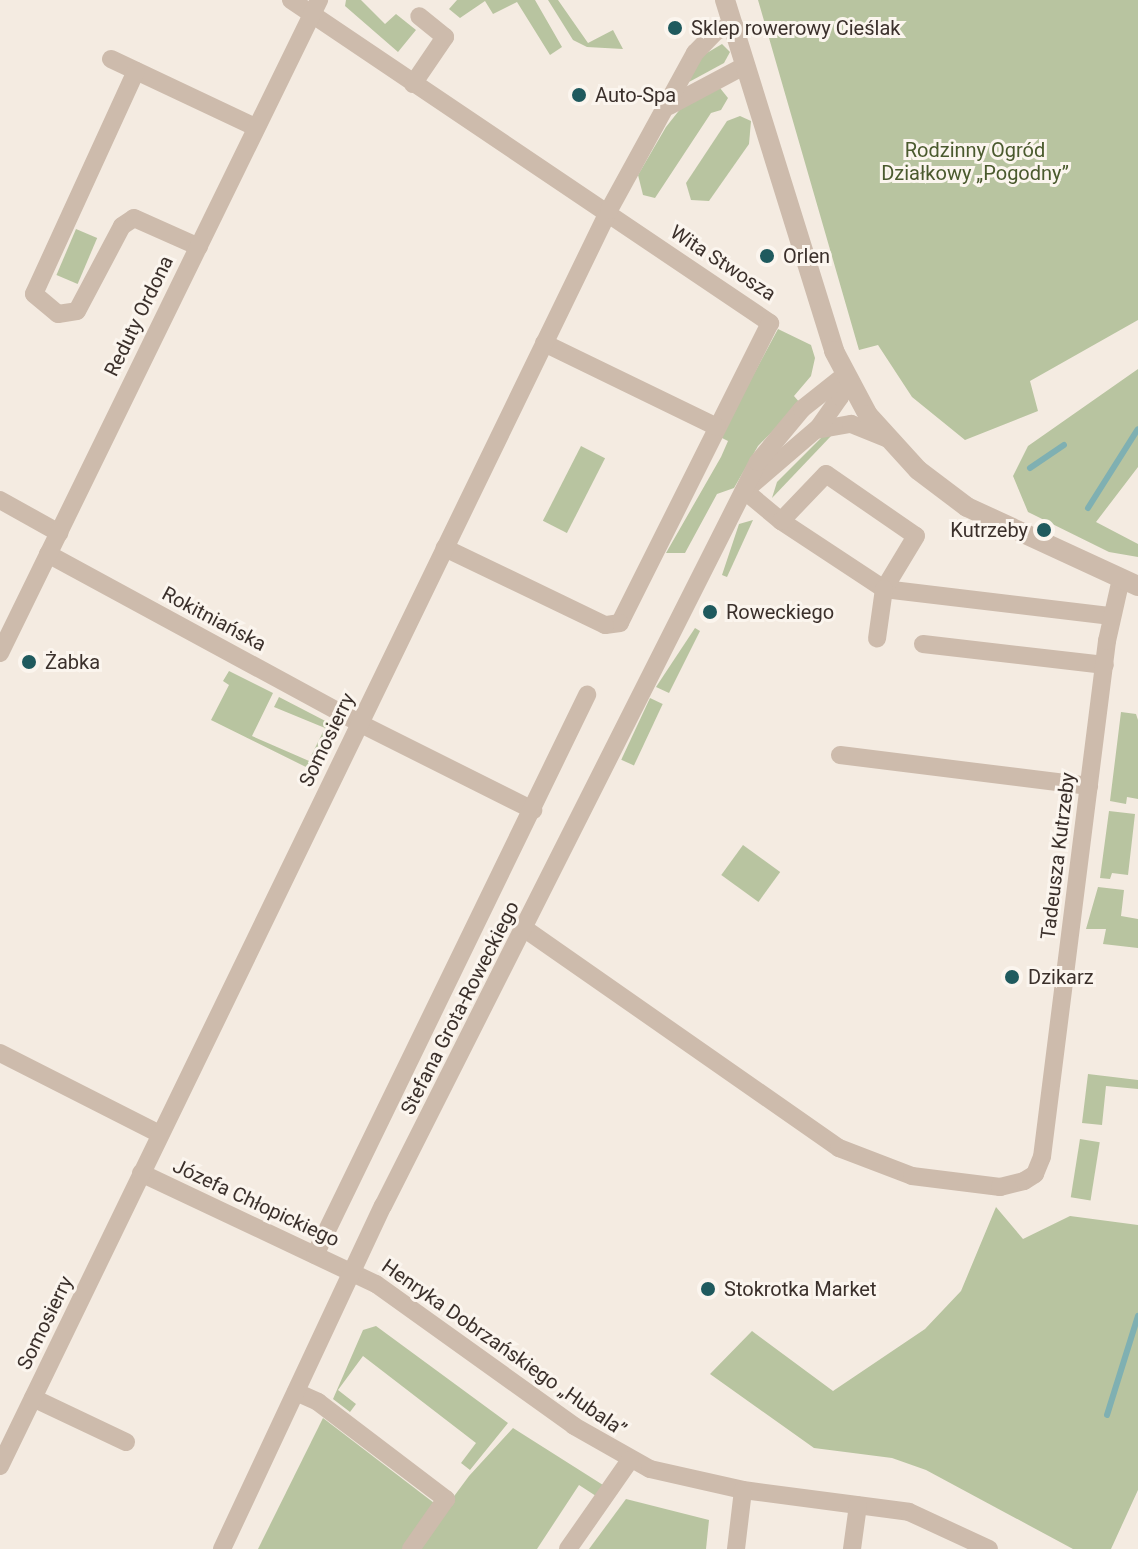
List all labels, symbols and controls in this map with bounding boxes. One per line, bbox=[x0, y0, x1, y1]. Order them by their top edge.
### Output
place label: Sklep rowerowy Cieślak bbox=[691, 16, 900, 40]
marker: Sklep rowerowy Cieślak bbox=[666, 19, 684, 37]
place label: Auto-Spa bbox=[595, 83, 676, 107]
marker: Auto-Spa bbox=[570, 86, 588, 104]
park label: Rodzinny Ogród Działkowy „Pogodny” bbox=[881, 139, 1069, 186]
street label: Wita Stwosza bbox=[666, 220, 780, 306]
place label: Orlen bbox=[783, 244, 830, 268]
marker: Orlen bbox=[758, 247, 776, 265]
street label: Reduty Ordona bbox=[99, 252, 179, 380]
place label: Kutrzeby bbox=[950, 518, 1028, 542]
marker: Kutrzeby bbox=[1035, 521, 1053, 539]
street label: Rokitniańska bbox=[158, 582, 270, 656]
place label: Roweckiego bbox=[726, 600, 834, 624]
marker: Roweckiego bbox=[701, 603, 719, 621]
place label: Żabka bbox=[45, 650, 100, 674]
marker: Żabka bbox=[20, 653, 38, 671]
street label: Somosierry bbox=[294, 689, 360, 791]
street label: Tadeusza Kutrzeby bbox=[1036, 771, 1080, 941]
street label: Stefana Grota-Roweckiego bbox=[396, 897, 524, 1119]
place label: Dzikarz bbox=[1028, 965, 1094, 989]
marker: Dzikarz bbox=[1003, 968, 1021, 986]
street label: Józefa Chłopickiego bbox=[169, 1154, 343, 1252]
street label: Henryka Dobrzańskiego „Hubala” bbox=[377, 1254, 631, 1442]
street label: Somosierry bbox=[12, 1272, 78, 1374]
place label: Stokrotka Market bbox=[724, 1277, 876, 1301]
marker: Stokrotka Market bbox=[699, 1280, 717, 1298]

